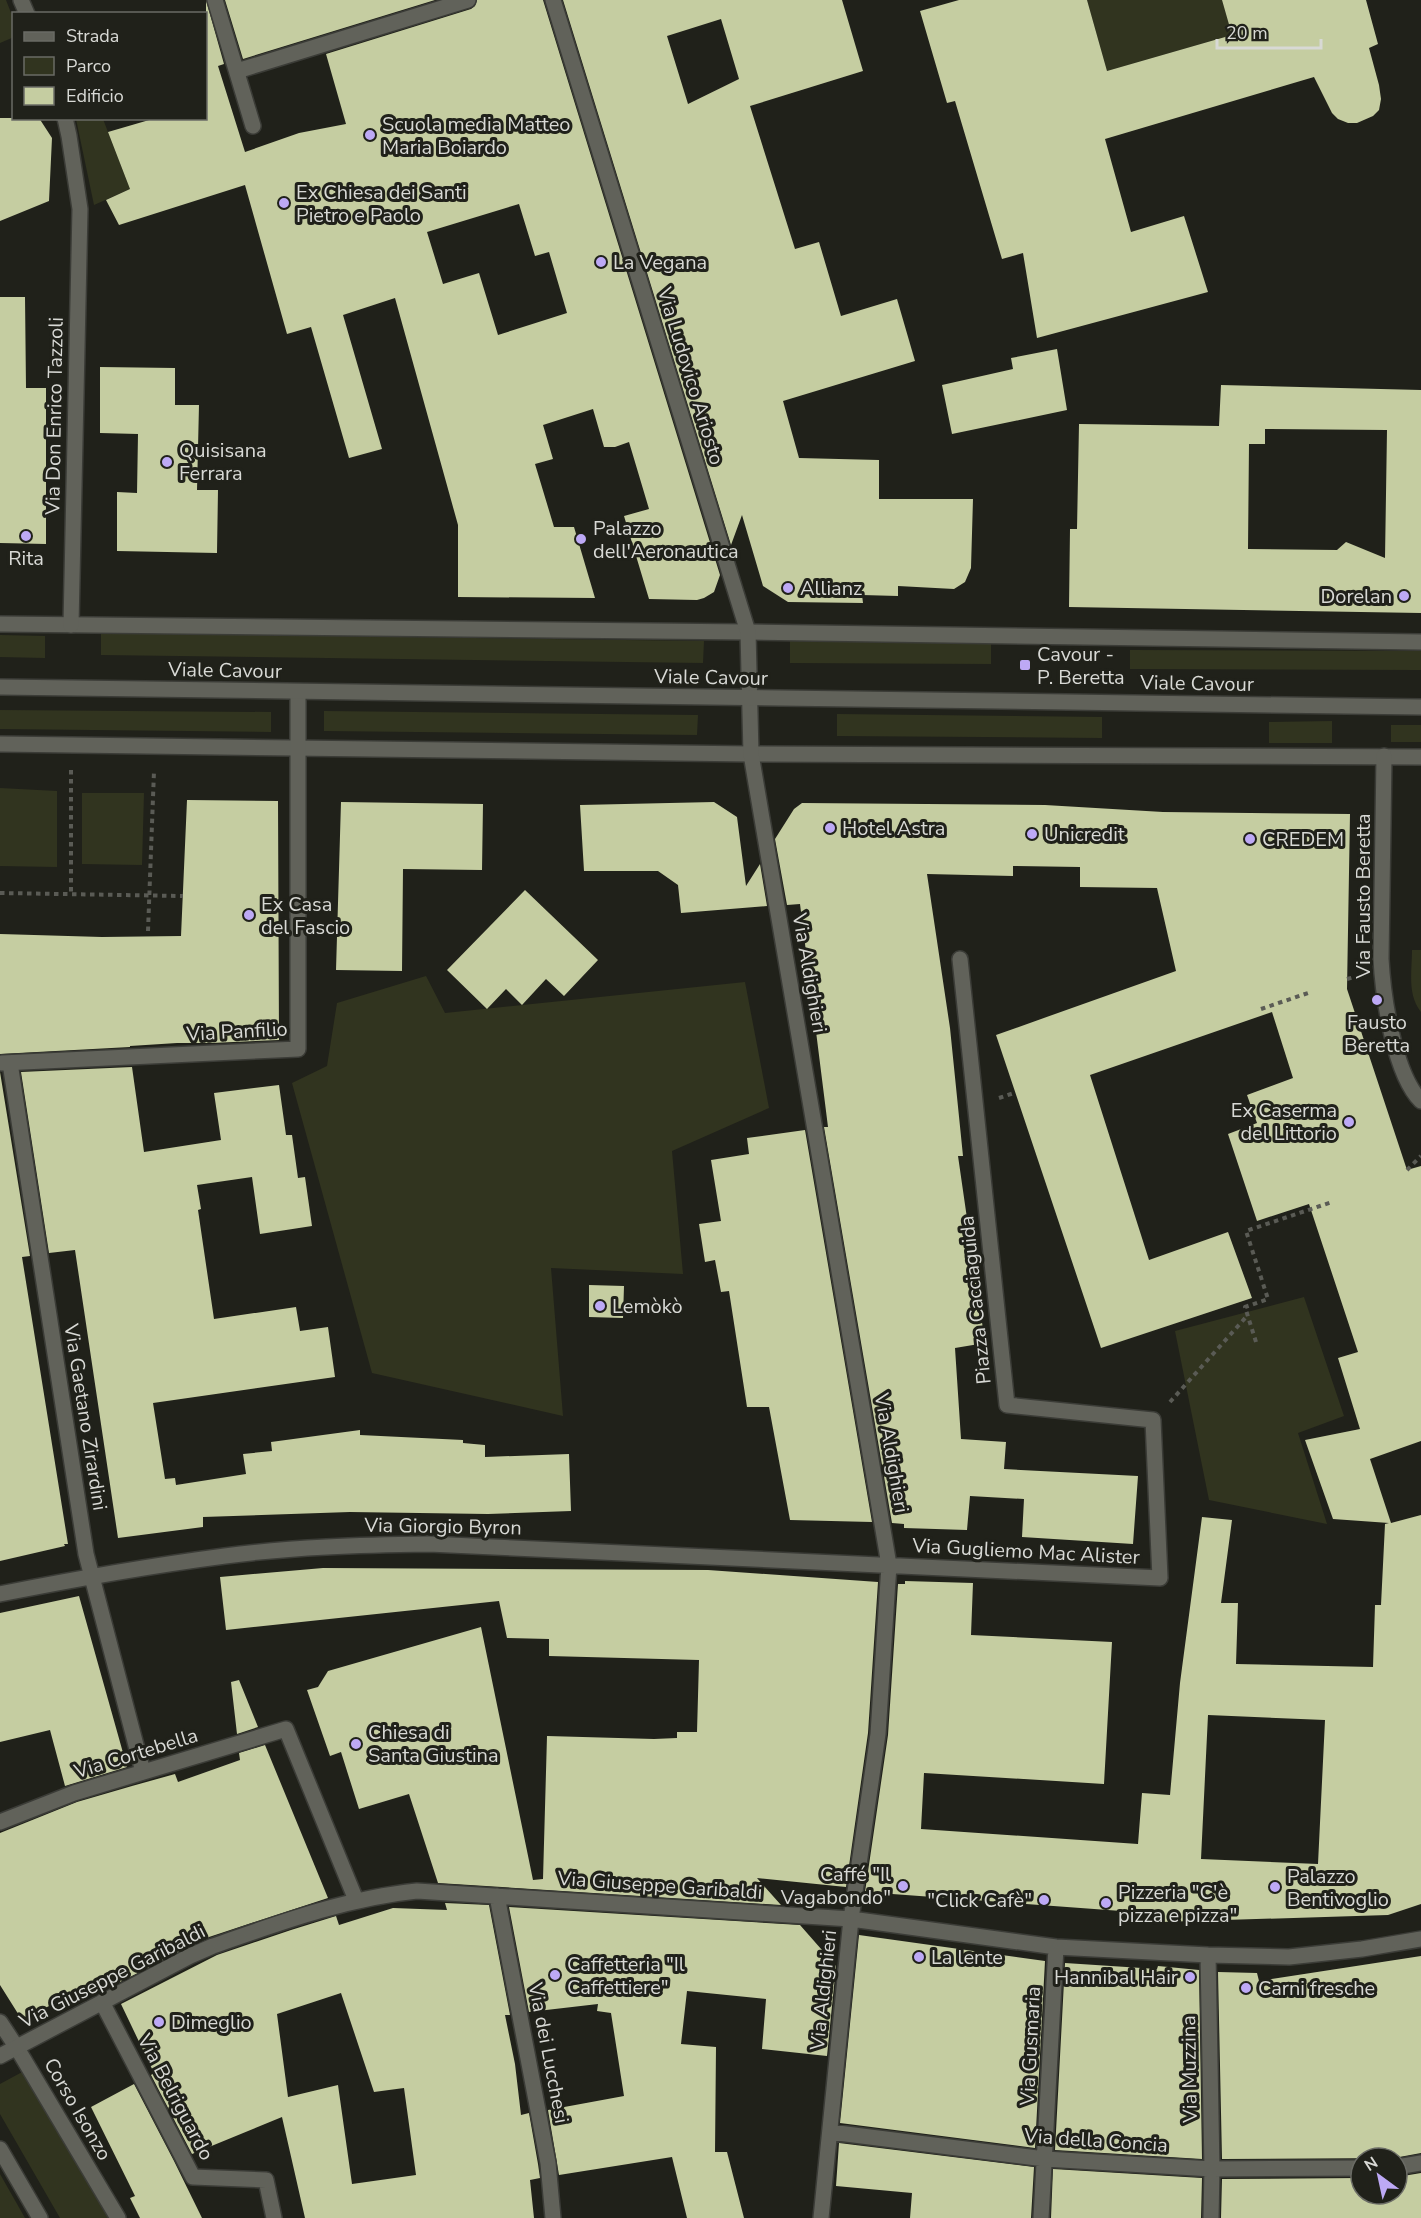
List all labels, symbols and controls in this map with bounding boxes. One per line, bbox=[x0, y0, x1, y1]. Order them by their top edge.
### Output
legend bbox=[12, 12, 207, 120]
scale bar bbox=[1217, 12, 1320, 50]
text: 20 m bbox=[1226, 21, 1268, 45]
text: Strada bbox=[66, 24, 119, 48]
text: Parco bbox=[66, 54, 111, 78]
text: Edificio bbox=[66, 84, 124, 108]
place label: Scuola media Matteo Maria Boiardo bbox=[382, 111, 570, 161]
marker: Scuola media Matteo Maria Boiardo bbox=[363, 128, 377, 142]
place label: Ex Chiesa dei Santi Pietro e Paolo bbox=[296, 179, 467, 229]
marker: Ex Chiesa dei Santi Pietro e Paolo bbox=[277, 196, 291, 210]
place label: La Vegana bbox=[613, 249, 707, 276]
marker: La Vegana bbox=[594, 255, 608, 269]
street label: Via Ludovico Ariosto bbox=[650, 283, 730, 468]
street label: Via Don Enrico Tazzoli bbox=[39, 317, 70, 516]
place label: Quisisana Ferrara bbox=[179, 437, 267, 487]
marker: Quisisana Ferrara bbox=[160, 455, 174, 469]
place label: Palazzo dell'Aeronautica bbox=[593, 515, 739, 565]
marker: Rita bbox=[19, 529, 33, 543]
marker: Palazzo dell'Aeronautica bbox=[574, 532, 588, 546]
place label: Rita bbox=[8, 545, 44, 572]
place label: Allianz bbox=[800, 575, 862, 602]
marker: Allianz bbox=[781, 581, 795, 595]
place label: Dorelan bbox=[1320, 583, 1392, 610]
marker: Dorelan bbox=[1397, 589, 1411, 603]
place label: Cavour - P. Beretta bbox=[1037, 641, 1125, 691]
street label: Viale Cavour bbox=[167, 656, 282, 685]
marker: Cavour - P. Beretta bbox=[1018, 658, 1032, 672]
street label: Viale Cavour bbox=[653, 663, 768, 692]
street label: Viale Cavour bbox=[1139, 669, 1254, 698]
street label: Via Fausto Beretta bbox=[1350, 813, 1377, 980]
place label: Hotel Astra bbox=[842, 815, 945, 842]
marker: Hotel Astra bbox=[823, 821, 837, 835]
place label: Unicredit bbox=[1044, 821, 1126, 848]
place label: CREDEM bbox=[1262, 826, 1344, 853]
marker: Unicredit bbox=[1025, 827, 1039, 841]
marker: CREDEM bbox=[1243, 832, 1257, 846]
place label: Ex Casa del Fascio bbox=[261, 891, 350, 941]
marker: Ex Casa del Fascio bbox=[242, 908, 256, 922]
street label: Via Aldighieri bbox=[786, 910, 833, 1035]
marker: Fausto Beretta bbox=[1370, 993, 1384, 1007]
place label: Fausto Beretta bbox=[1344, 1009, 1410, 1059]
street label: Via Panfilio bbox=[185, 1015, 288, 1048]
place label: Ex Caserma del Littorio bbox=[1231, 1097, 1337, 1147]
marker: Ex Caserma del Littorio bbox=[1342, 1115, 1356, 1129]
street label: Piazza Cacciaguida bbox=[953, 1214, 998, 1385]
place label: Lemòkò bbox=[612, 1293, 683, 1320]
marker: Lemòkò bbox=[593, 1299, 607, 1313]
street label: Via Gaetano Zirardini bbox=[57, 1321, 114, 1512]
street label: Via Aldighieri bbox=[868, 1390, 915, 1515]
street label: Via Giorgio Byron bbox=[363, 1512, 522, 1541]
street label: Via Gugliemo Mac Alister bbox=[911, 1532, 1140, 1571]
place label: Chiesa di Santa Giustina bbox=[368, 1719, 499, 1769]
street label: Via Cortebella bbox=[70, 1722, 201, 1785]
marker: Chiesa di Santa Giustina bbox=[349, 1737, 363, 1751]
place label: Caffé "Il Vagabondo" bbox=[780, 1861, 891, 1911]
place label: Palazzo Bentivoglio bbox=[1287, 1863, 1389, 1913]
street label: Via Giuseppe Garibaldi bbox=[556, 1865, 763, 1906]
marker: Caffé "Il Vagabondo" bbox=[896, 1879, 910, 1893]
place label: Pizzeria "C'è pizza e pizza" bbox=[1118, 1879, 1237, 1929]
marker: Palazzo Bentivoglio bbox=[1268, 1880, 1282, 1894]
place label: "Click Cafè" bbox=[927, 1887, 1032, 1914]
marker: "Click Cafè" bbox=[1037, 1893, 1051, 1907]
marker: Pizzeria "C'è pizza e pizza" bbox=[1099, 1896, 1113, 1910]
street label: Via Giuseppe Garibaldi bbox=[14, 1918, 210, 2036]
street label: Via Aldighieri bbox=[804, 1928, 843, 2053]
place label: La lente bbox=[931, 1944, 1003, 1971]
marker: La lente bbox=[912, 1950, 926, 1964]
place label: Caffetteria "Il Caffettiere" bbox=[567, 1951, 685, 2001]
place label: Hannibal Hair bbox=[1054, 1964, 1178, 1991]
marker: Caffetteria "Il Caffettiere" bbox=[548, 1968, 562, 1982]
marker: Hannibal Hair bbox=[1183, 1970, 1197, 1984]
place label: Carni fresche bbox=[1258, 1975, 1375, 2002]
street label: Via dei Lucchesi bbox=[521, 1979, 575, 2126]
marker: Carni fresche bbox=[1239, 1981, 1253, 1995]
street label: Via Gusmaria bbox=[1014, 1986, 1047, 2107]
place label: Dimeglio bbox=[171, 2009, 252, 2036]
marker: Dimeglio bbox=[152, 2015, 166, 2029]
street label: Via Muzzina bbox=[1175, 2015, 1204, 2124]
street label: Via Belriguardo bbox=[130, 2028, 220, 2165]
street label: Corso Isonzo bbox=[37, 2053, 118, 2165]
street label: Via della Concia bbox=[1022, 2122, 1169, 2159]
north arrow bbox=[1349, 2146, 1409, 2206]
text: N bbox=[1360, 2152, 1382, 2177]

